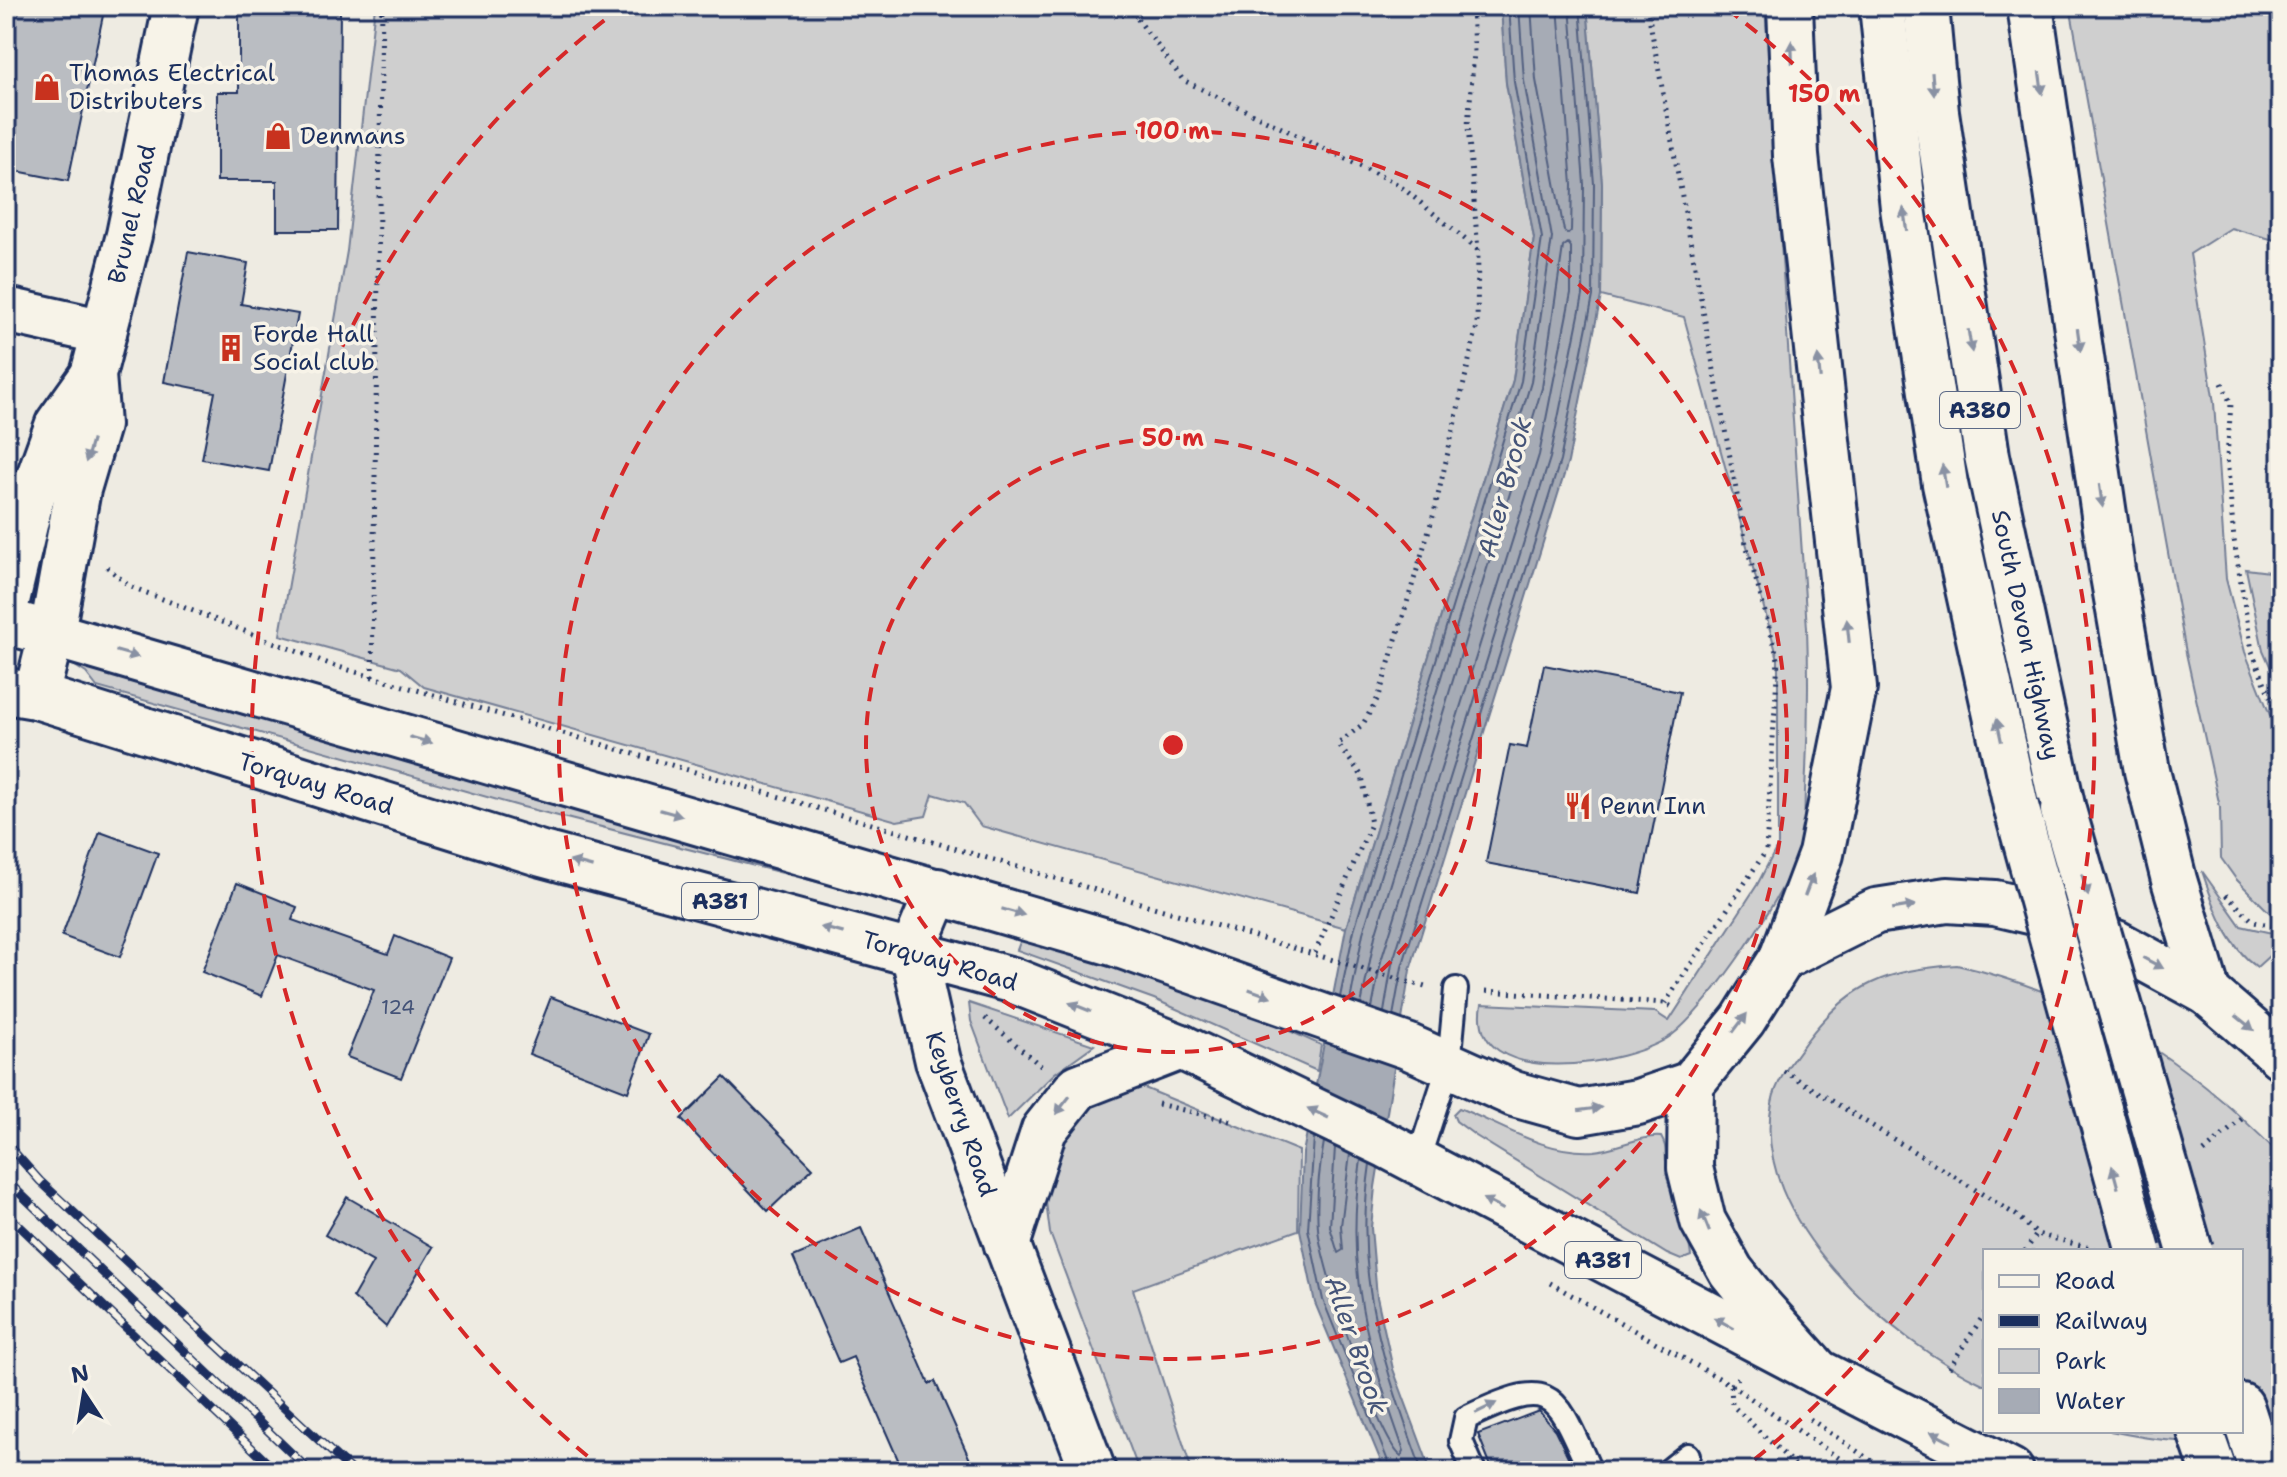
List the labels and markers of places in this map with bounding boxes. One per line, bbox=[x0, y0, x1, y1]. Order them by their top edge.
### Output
place label: Thomas Electrical Distributers bbox=[69, 57, 276, 117]
shop icon: Thomas Electrical Distributers bbox=[32, 72, 62, 102]
place label: Denmans bbox=[300, 120, 406, 152]
shop icon: Denmans bbox=[263, 121, 293, 151]
place label: Forde Hall Social club bbox=[253, 318, 375, 378]
building icon: Forde Hall Social club bbox=[216, 333, 246, 363]
centre of rings bbox=[1159, 731, 1187, 759]
place label: Penn Inn bbox=[1600, 790, 1706, 822]
restaurant icon: Penn Inn bbox=[1563, 791, 1593, 821]

